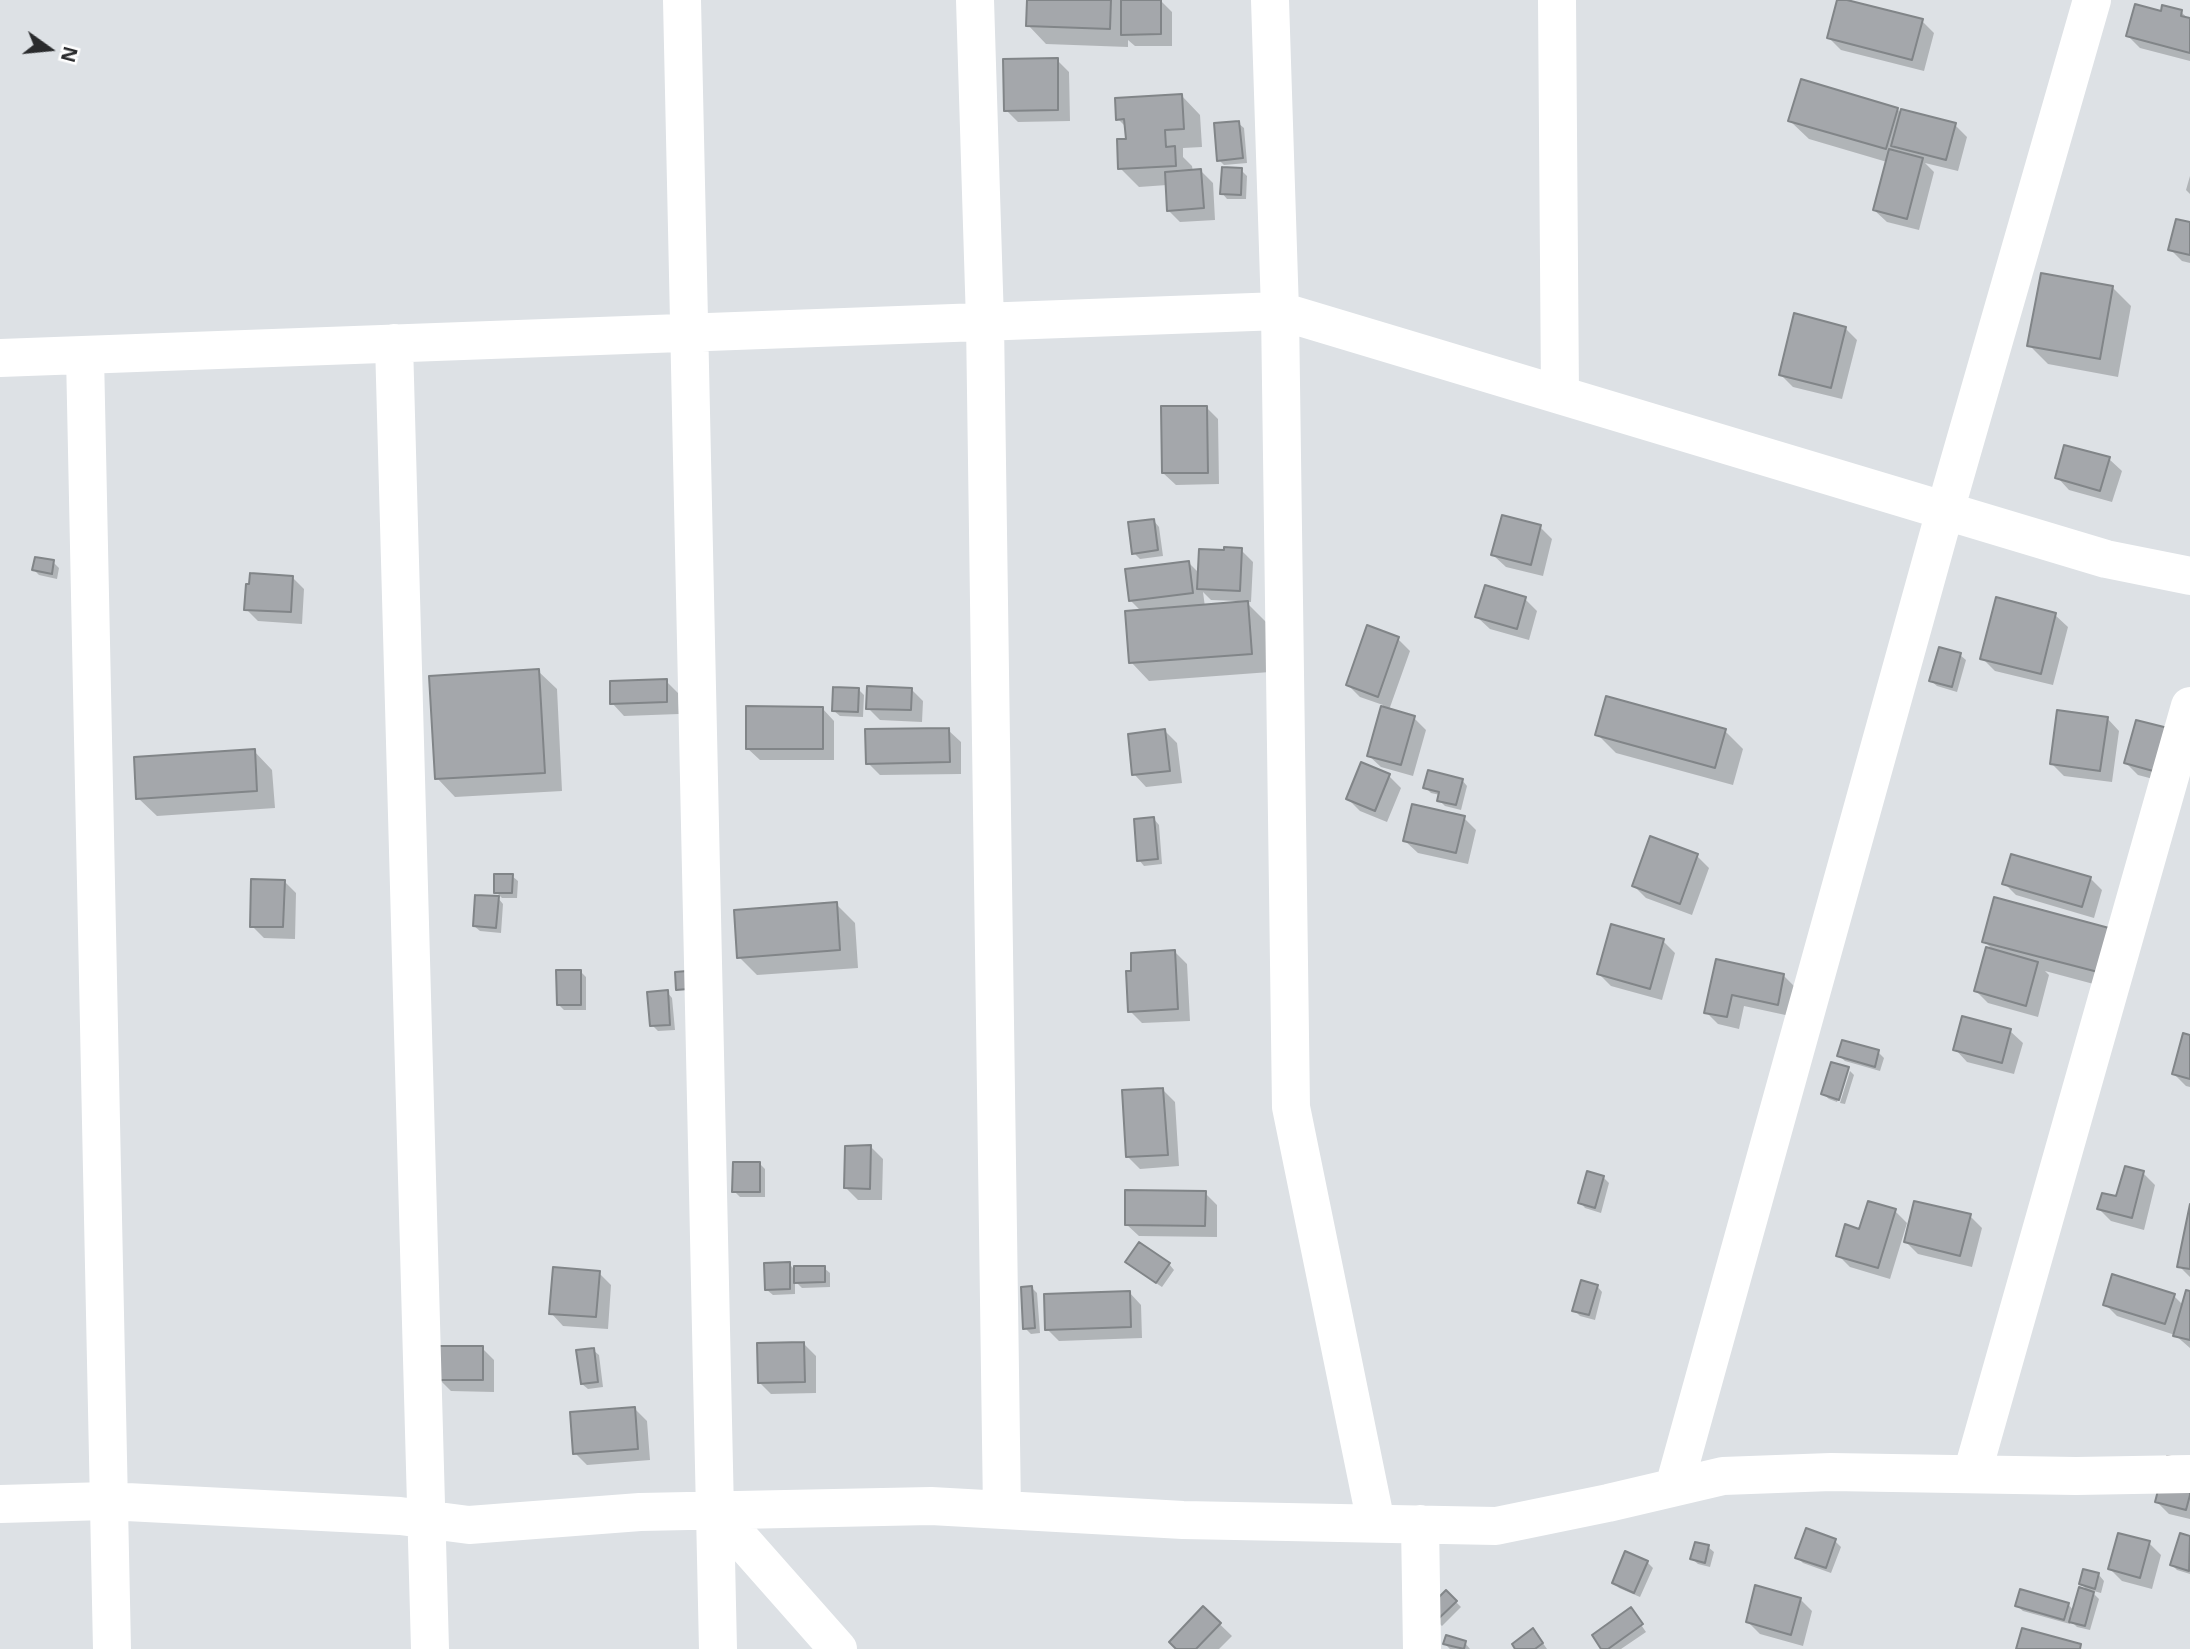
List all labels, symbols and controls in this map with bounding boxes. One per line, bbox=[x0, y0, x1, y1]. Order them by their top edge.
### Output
north arrow bbox=[14, 14, 84, 84]
text: N bbox=[55, 44, 84, 65]

